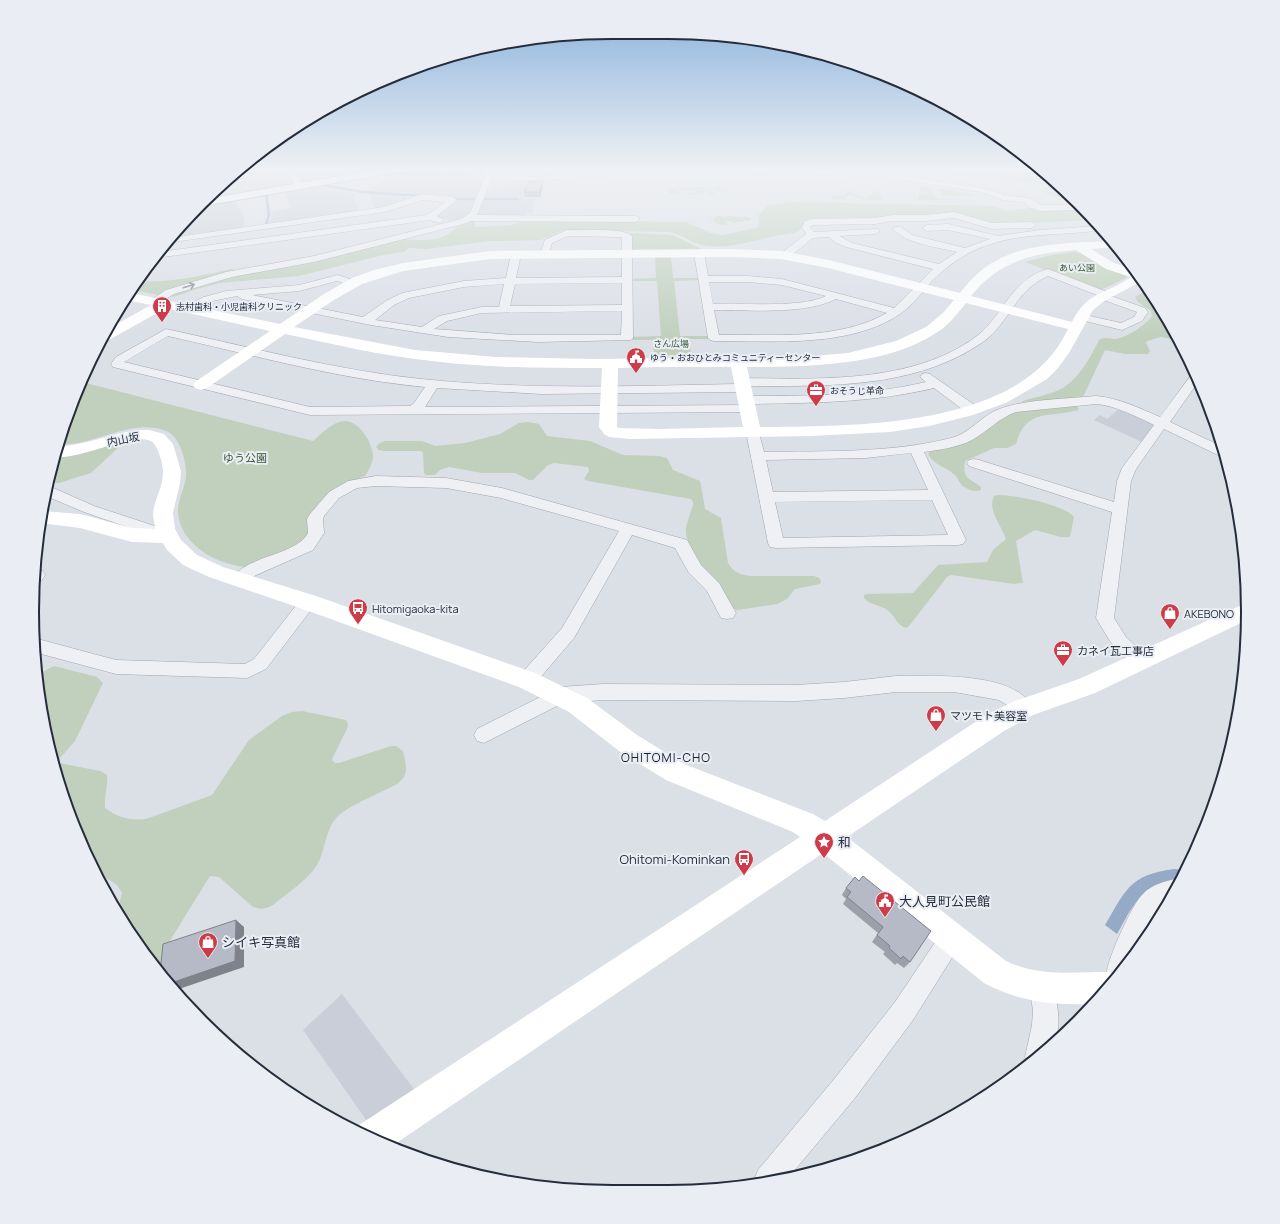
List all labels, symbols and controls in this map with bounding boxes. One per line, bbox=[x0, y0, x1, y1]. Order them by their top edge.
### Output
park label: あい公園 bbox=[1059, 261, 1095, 274]
one-way arrow bbox=[182, 282, 195, 289]
building icon: 志村歯科・小児歯科クリニック bbox=[151, 295, 173, 323]
place label: 志村歯科・小児歯科クリニック bbox=[176, 300, 302, 313]
park label: さん広場 bbox=[653, 337, 689, 350]
public building icon: ゆう・おおひとみコミュニティーセンター bbox=[625, 346, 647, 374]
place label: ゆう・おおひとみコミュニティーセンター bbox=[650, 351, 820, 364]
office icon: おそうじ革命 bbox=[805, 379, 827, 407]
place label: おそうじ革命 bbox=[830, 384, 884, 397]
street label: 内山坂 bbox=[105, 428, 141, 450]
park label: ゆう公園 bbox=[223, 450, 267, 465]
bus stop icon: Hitomigaoka-kita bbox=[347, 597, 369, 625]
place label: Hitomigaoka-kita bbox=[372, 601, 459, 616]
shop icon: AKEBONO bbox=[1159, 602, 1181, 630]
place label: AKEBONO bbox=[1184, 606, 1234, 621]
office icon: カネイ瓦工事店 bbox=[1052, 639, 1074, 667]
place label: カネイ瓦工事店 bbox=[1077, 643, 1154, 658]
shop icon: マツモト美容室 bbox=[925, 704, 947, 732]
place label: マツモト美容室 bbox=[950, 708, 1027, 723]
district label: OHITOMI-CHO bbox=[621, 749, 711, 766]
place icon: 和 bbox=[813, 831, 835, 859]
place label: 和 bbox=[838, 833, 851, 851]
bus stop icon: Ohitomi-Kominkan bbox=[733, 848, 755, 876]
place label: Ohitomi-Kominkan bbox=[620, 850, 730, 868]
public building icon: 大人見町公民館 bbox=[874, 890, 896, 918]
place label: 大人見町公民館 bbox=[899, 892, 990, 910]
shop icon: シイキ写真館 bbox=[197, 931, 219, 959]
place label: シイキ写真館 bbox=[222, 933, 300, 951]

